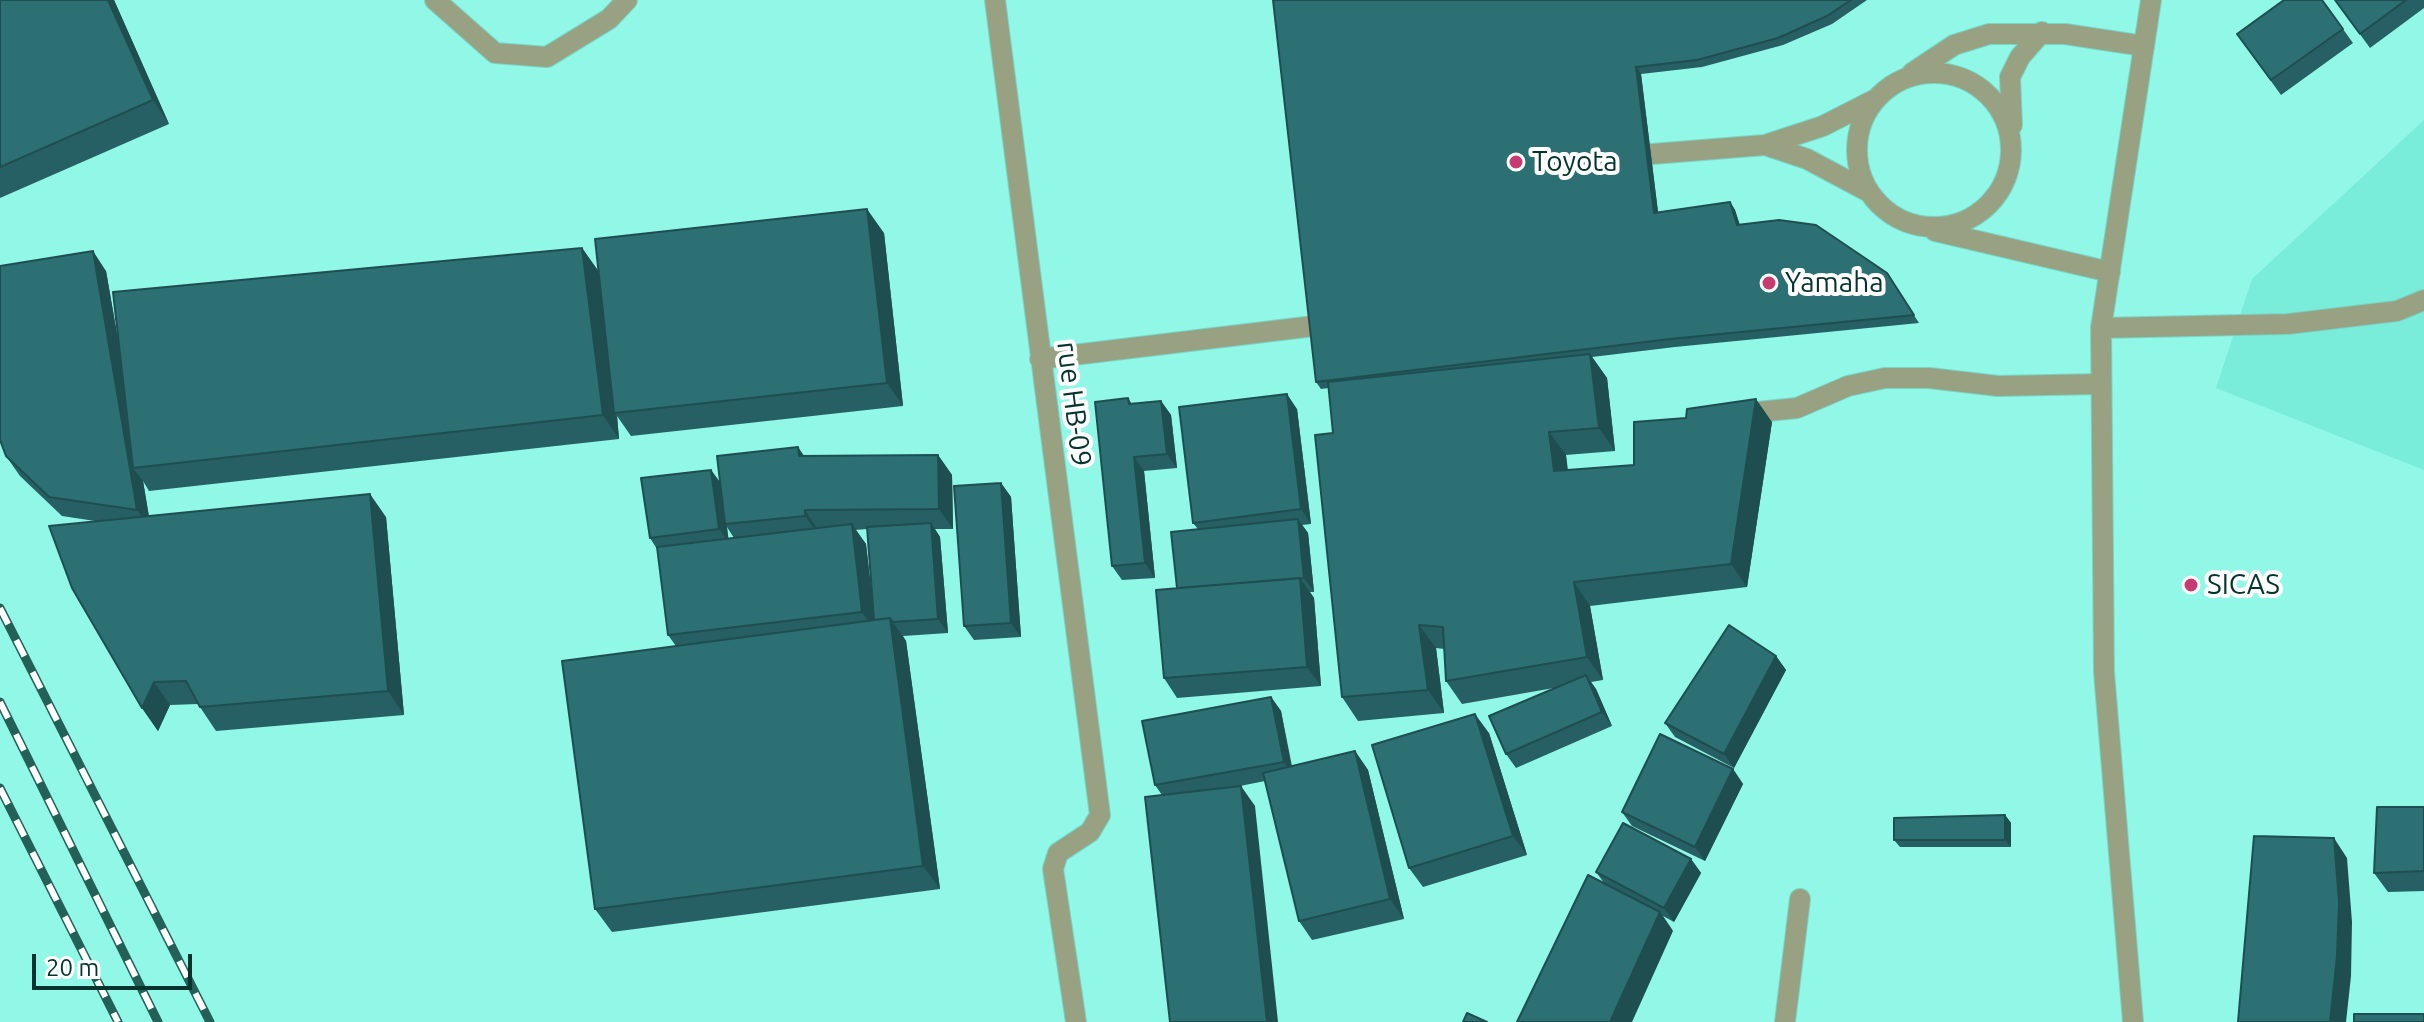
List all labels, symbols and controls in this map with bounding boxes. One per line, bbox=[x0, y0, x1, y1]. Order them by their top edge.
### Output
place label: Toyota bbox=[1532, 145, 1618, 179]
marker: Toyota bbox=[1507, 153, 1525, 171]
place label: Yamaha bbox=[1785, 266, 1884, 300]
marker: Yamaha bbox=[1760, 274, 1778, 292]
street label: rue HB-09 bbox=[1050, 340, 1098, 468]
place label: SICAS bbox=[2207, 568, 2280, 602]
marker: SICAS bbox=[2182, 576, 2200, 594]
scale bar bbox=[36, 938, 196, 988]
text: 20 m bbox=[46, 954, 99, 981]

